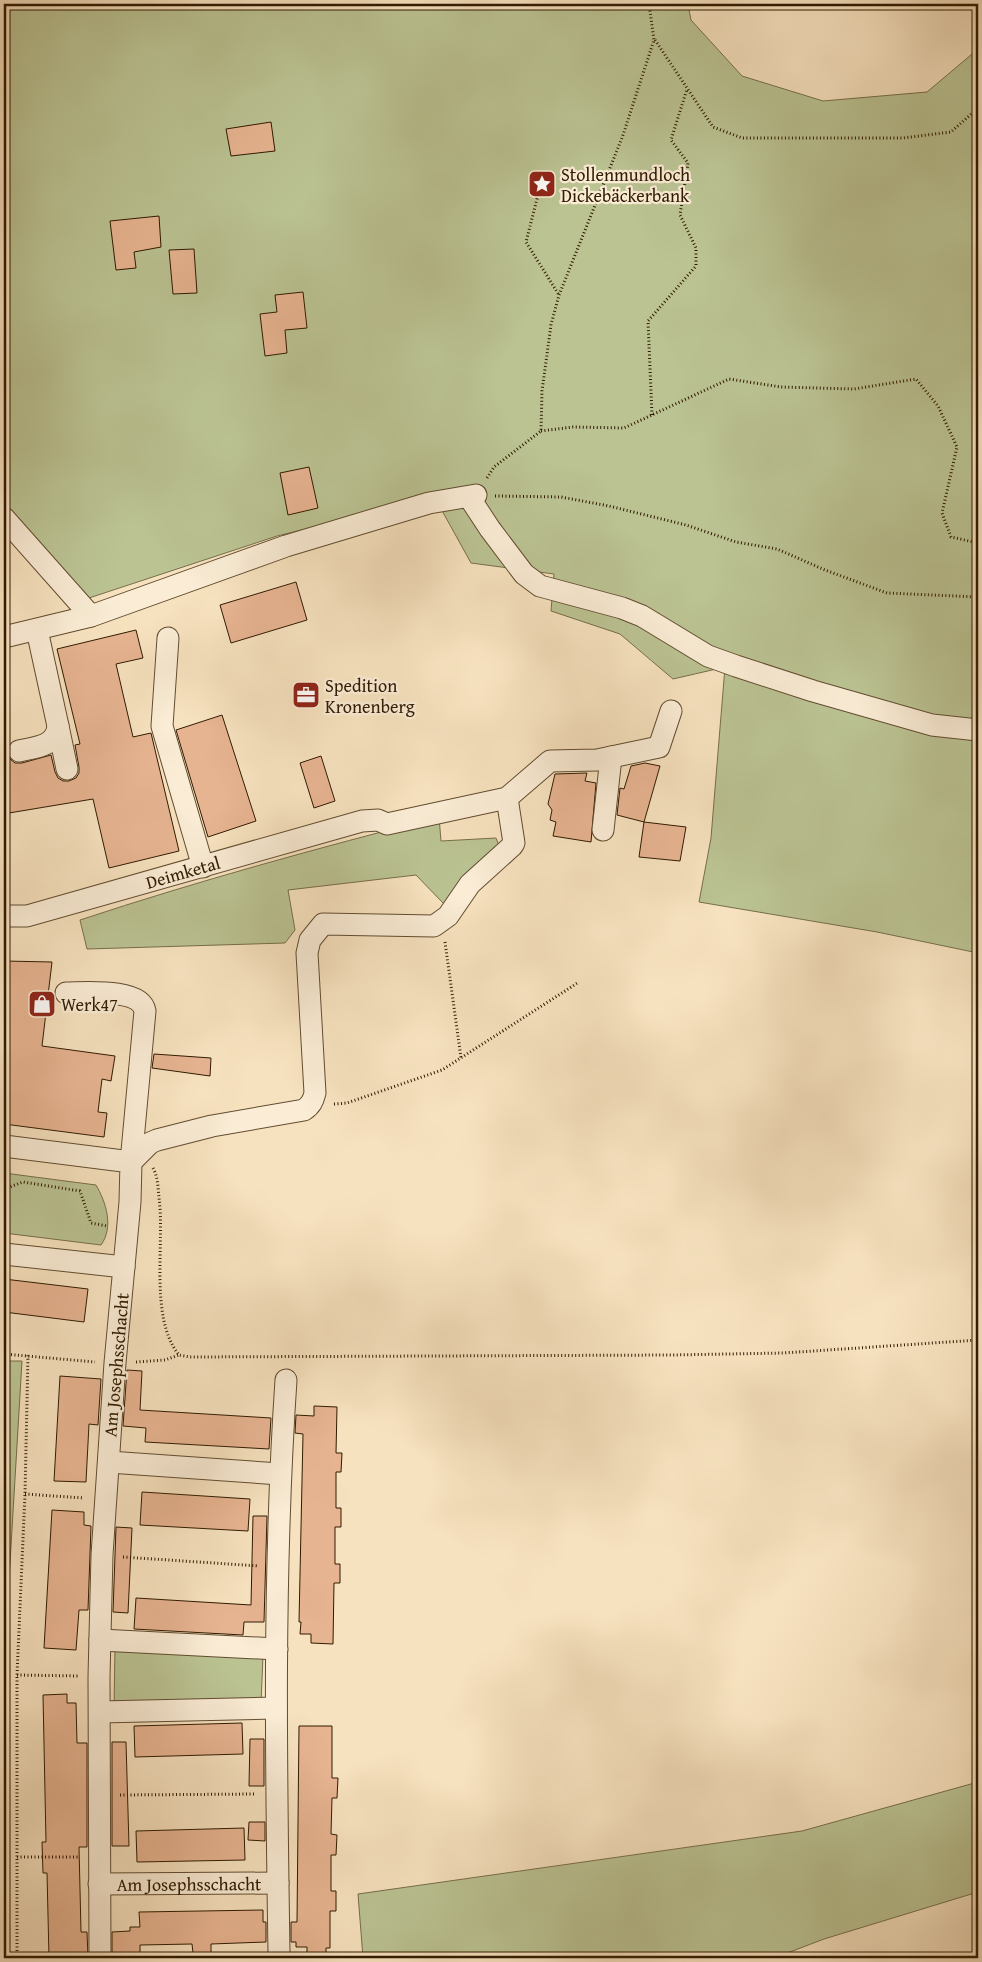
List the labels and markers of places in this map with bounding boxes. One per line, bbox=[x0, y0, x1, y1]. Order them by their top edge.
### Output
place label: Stollenmundloch Dickebäckerbank bbox=[561, 161, 690, 209]
place icon: Stollenmundloch Dickebäckerbank bbox=[527, 169, 557, 199]
place label: Spedition Kronenberg bbox=[325, 672, 415, 720]
office icon: Spedition Kronenberg bbox=[291, 680, 321, 710]
shop icon: Werk47 bbox=[27, 989, 57, 1019]
place label: Werk47 bbox=[61, 991, 118, 1018]

